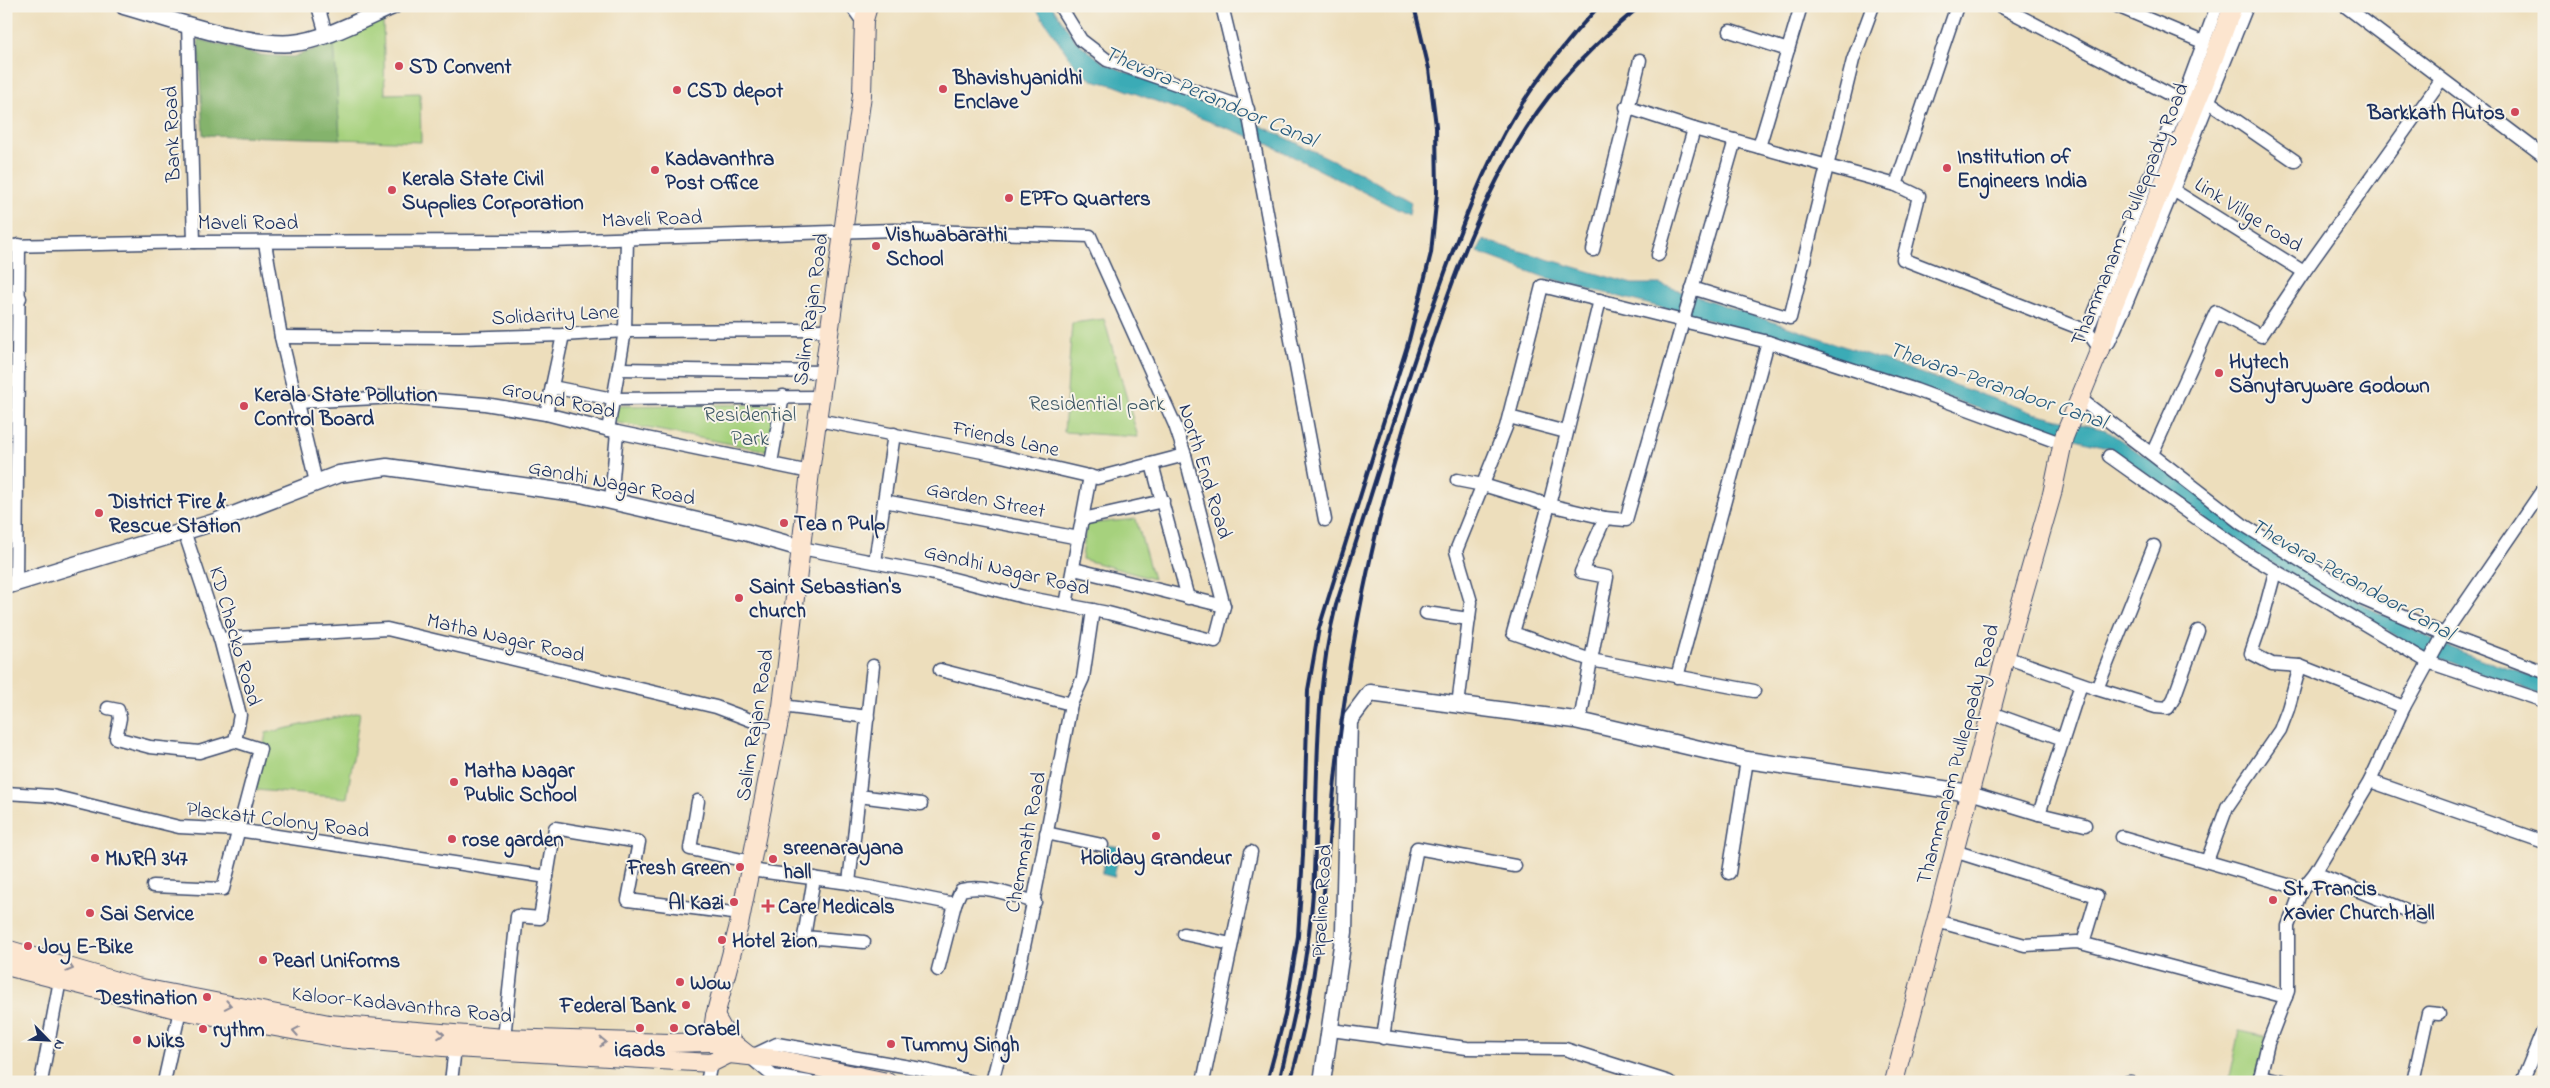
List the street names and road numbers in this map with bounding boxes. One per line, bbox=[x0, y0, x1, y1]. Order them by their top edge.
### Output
street label: Thammanam - Pulleppady Road bbox=[2064, 78, 2199, 352]
street label: Bank Road bbox=[156, 85, 190, 183]
street label: Link Villge road bbox=[2187, 170, 2308, 263]
street label: Maveli Road bbox=[601, 203, 703, 237]
street label: Maveli Road bbox=[198, 209, 298, 239]
street label: Salim Rajan Road bbox=[786, 231, 838, 387]
street label: Solidarity Lane bbox=[491, 298, 620, 336]
street label: Ground Road bbox=[499, 374, 618, 428]
street label: North End Road bbox=[1169, 400, 1239, 543]
street label: Friends Lane bbox=[948, 414, 1062, 466]
street label: Gandhi Nagar Road bbox=[525, 453, 698, 517]
street label: Garden Street bbox=[923, 475, 1048, 527]
street label: Gandhi Nagar Road bbox=[920, 537, 1093, 607]
street label: KD Chacko Road bbox=[200, 563, 268, 710]
street label: Matha Nagar Road bbox=[423, 606, 588, 674]
street label: Thammanam Pulleppady Road bbox=[1910, 621, 2010, 889]
street label: Salim Rajan Road bbox=[729, 647, 783, 803]
street label: Chemmath Road bbox=[999, 769, 1055, 915]
street label: Plackatt Colony Road bbox=[184, 795, 371, 849]
street label: Pipeline Road bbox=[1305, 843, 1341, 959]
street label: Kaloor-Kadavanthra Road bbox=[290, 979, 514, 1033]

